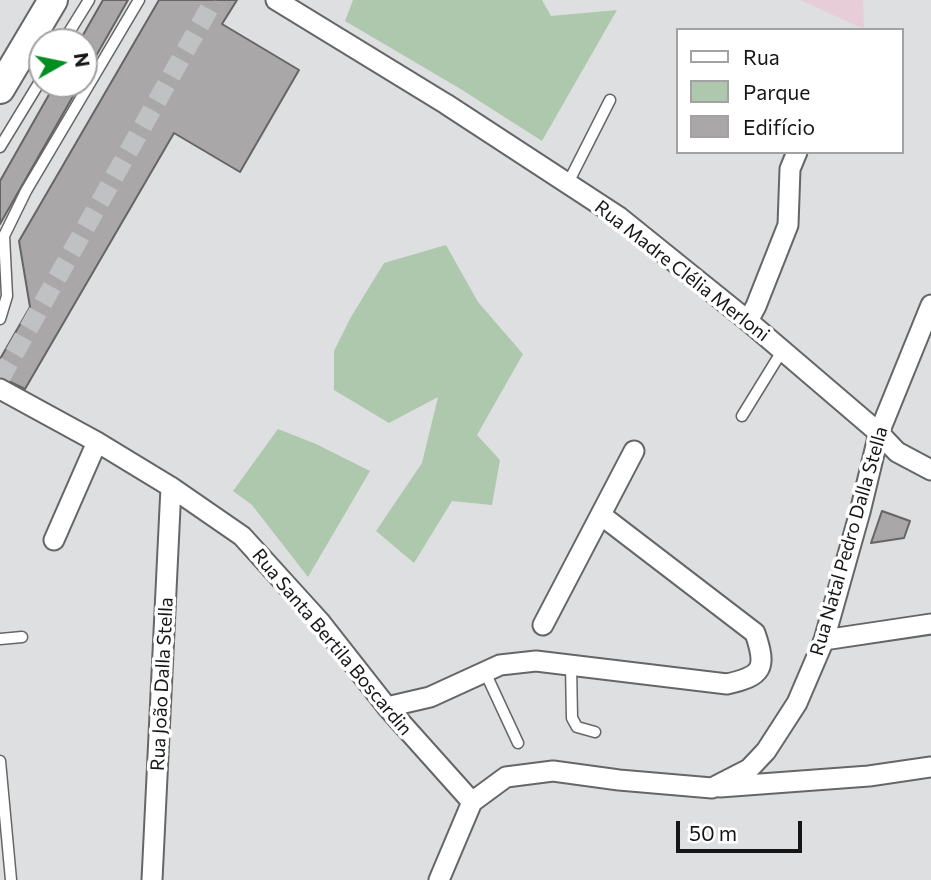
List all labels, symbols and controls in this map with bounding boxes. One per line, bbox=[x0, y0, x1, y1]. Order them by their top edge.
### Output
north arrow bbox=[28, 28, 98, 98]
legend bbox=[676, 28, 903, 154]
text: Rua bbox=[743, 44, 780, 69]
text: N bbox=[70, 51, 95, 69]
text: Parque bbox=[743, 79, 810, 104]
text: Edifício bbox=[743, 114, 815, 139]
street label: Rua Madre Clélia Merloni bbox=[590, 196, 774, 346]
street label: Rua Natal Pedro Dalla Stella bbox=[805, 424, 893, 658]
street label: Rua Santa Bertila Boscardin bbox=[247, 544, 417, 740]
street label: Rua João Dalla Stella bbox=[146, 597, 178, 771]
scale bar bbox=[679, 806, 805, 850]
text: 50 m bbox=[689, 820, 737, 845]

